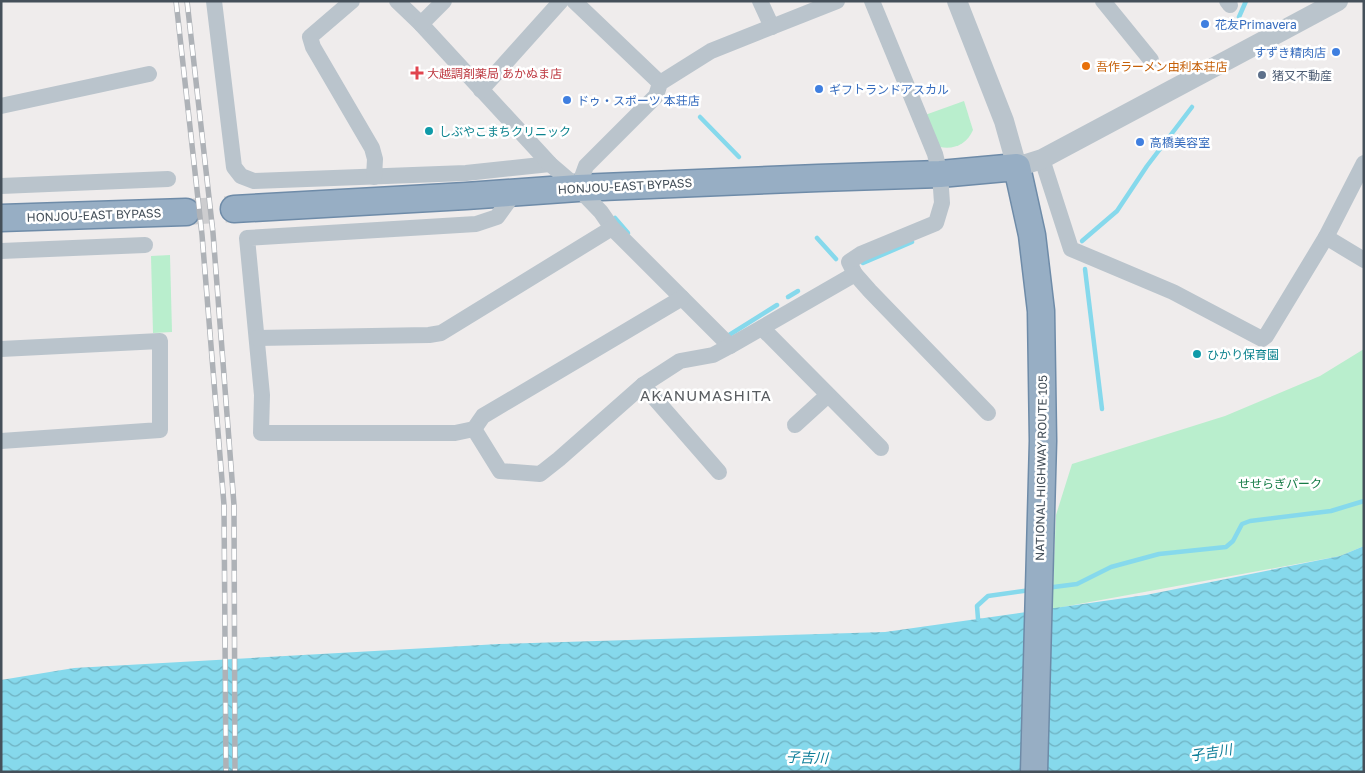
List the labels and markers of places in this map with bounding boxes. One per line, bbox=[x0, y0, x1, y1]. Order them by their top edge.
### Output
place label: 花友Primavera bbox=[1215, 17, 1297, 32]
marker: 花友Primavera bbox=[1199, 18, 1211, 30]
place label: すずき精肉店 bbox=[1254, 45, 1326, 60]
marker: すずき精肉店 bbox=[1330, 46, 1342, 58]
place label: 吾作ラーメン由利本荘店 bbox=[1096, 59, 1228, 74]
marker: 吾作ラーメン由利本荘店 bbox=[1080, 60, 1092, 72]
place label: 大越調剤薬局 あかぬま店 bbox=[427, 66, 562, 81]
marker: 大越調剤薬局 あかぬま店 bbox=[411, 67, 423, 79]
place label: 猪又不動産 bbox=[1272, 68, 1332, 83]
marker: 猪又不動産 bbox=[1256, 69, 1268, 81]
place label: ギフトランドアスカル bbox=[829, 82, 949, 97]
marker: ギフトランドアスカル bbox=[813, 83, 825, 95]
place label: ドゥ・スポーツ 本荘店 bbox=[577, 93, 700, 108]
marker: ドゥ・スポーツ 本荘店 bbox=[561, 94, 573, 106]
place label: しぶやこまちクリニック bbox=[439, 124, 571, 139]
marker: しぶやこまちクリニック bbox=[423, 125, 435, 137]
place label: 高橋美容室 bbox=[1150, 135, 1210, 150]
marker: 高橋美容室 bbox=[1134, 136, 1146, 148]
place label: ひかり保育園 bbox=[1207, 347, 1279, 362]
marker: ひかり保育園 bbox=[1191, 348, 1203, 360]

